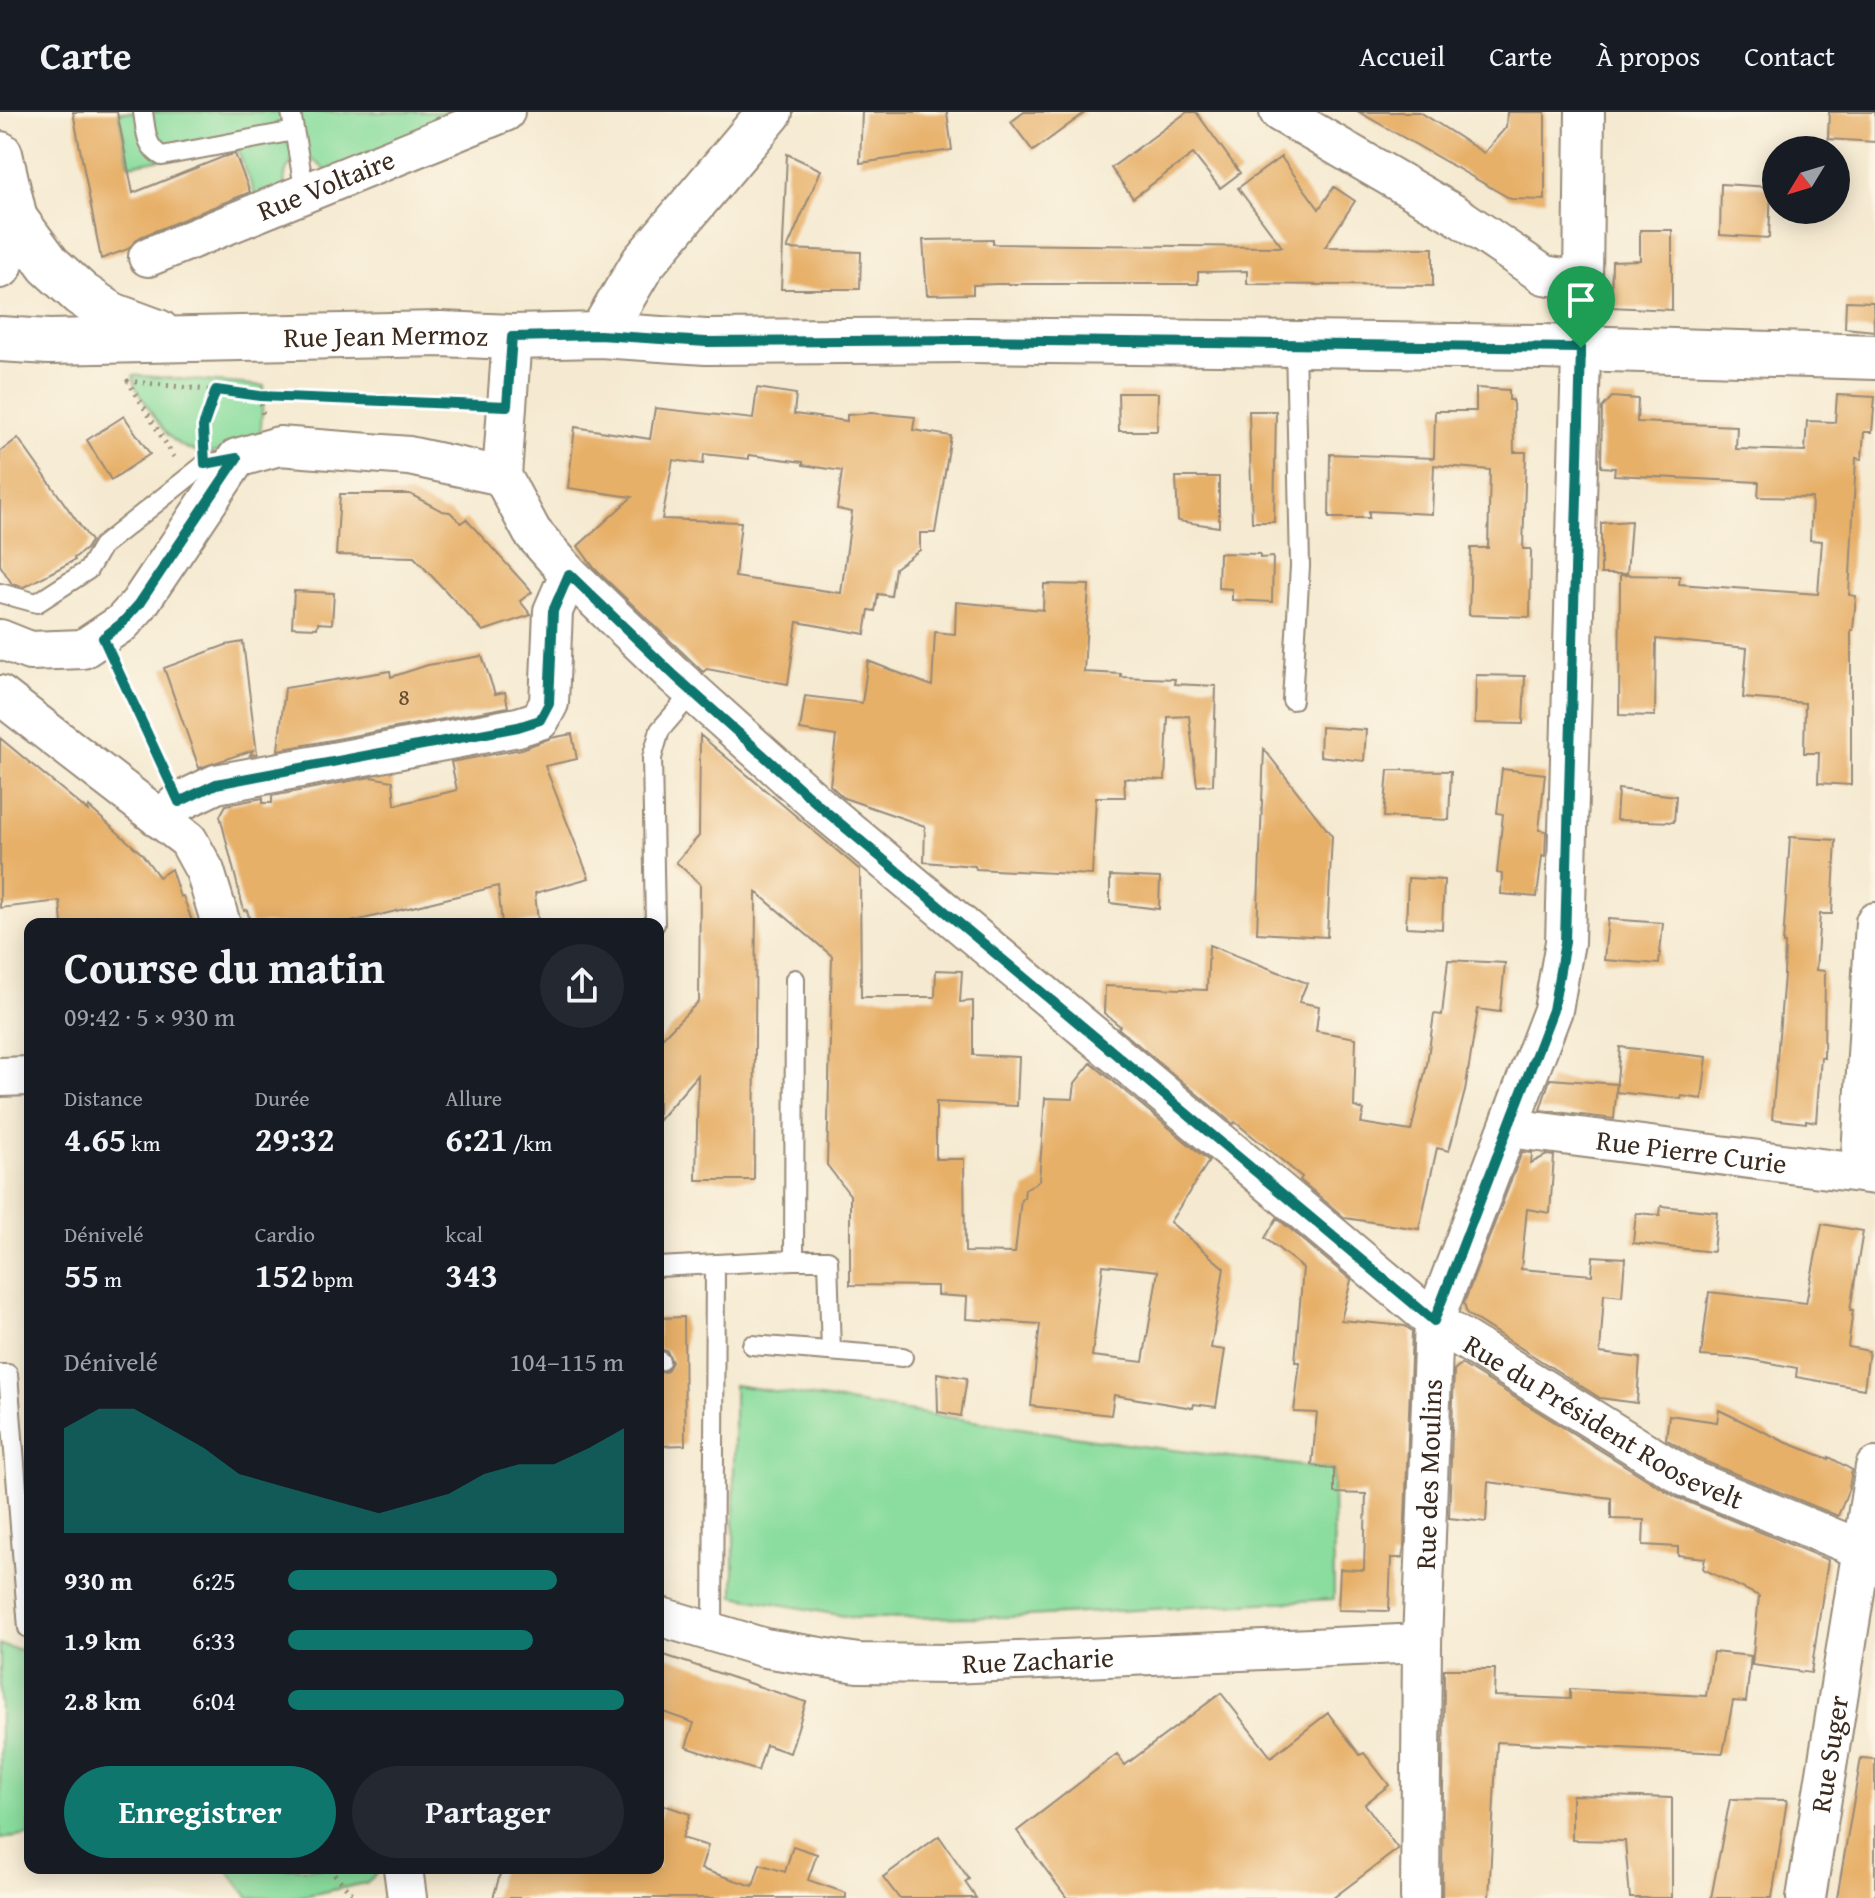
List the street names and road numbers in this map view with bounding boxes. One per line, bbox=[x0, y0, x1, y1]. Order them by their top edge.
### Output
street label: Rue Voltaire bbox=[251, 138, 400, 231]
street label: Rue Jean Mermoz bbox=[283, 313, 489, 357]
street label: Rue Pierre Curie bbox=[1594, 1118, 1789, 1183]
street label: Rue du Président Roosevelt bbox=[1456, 1323, 1750, 1519]
street label: Rue des Moulins bbox=[1404, 1378, 1452, 1570]
street label: Rue Zacharie bbox=[961, 1636, 1115, 1683]
street label: Rue Suger bbox=[1799, 1692, 1858, 1815]

